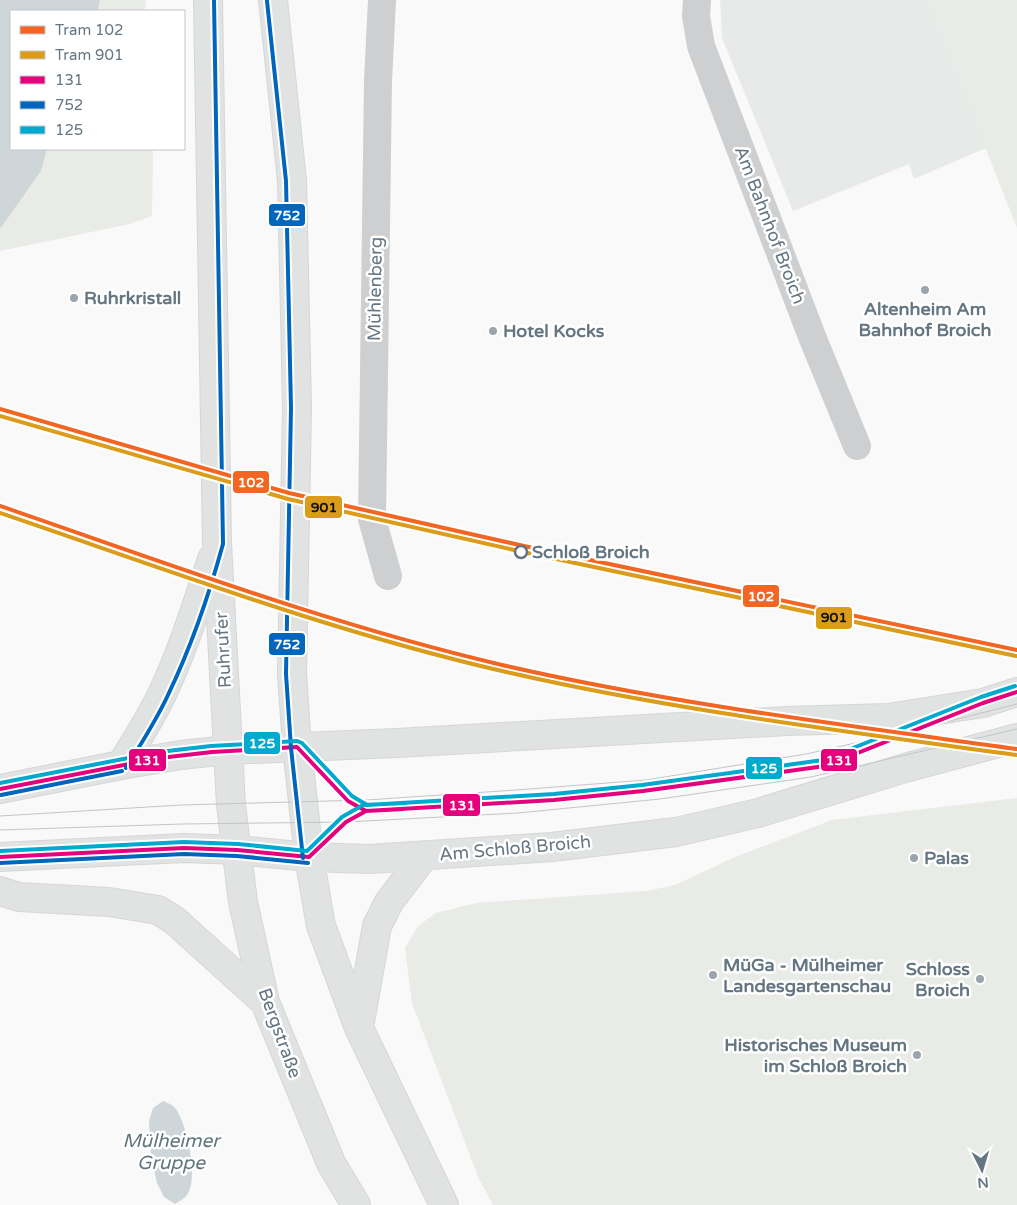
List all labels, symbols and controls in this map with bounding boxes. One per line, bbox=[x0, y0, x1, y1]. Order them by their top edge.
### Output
legend bbox=[10, 10, 185, 150]
text: Tram 102 bbox=[55, 21, 123, 39]
text: Tram 901 bbox=[55, 46, 123, 64]
text: 131 bbox=[55, 71, 83, 89]
text: 752 bbox=[55, 96, 83, 114]
text: 125 bbox=[55, 121, 83, 139]
street label: Am Bahnhof Broich bbox=[730, 143, 810, 307]
line badge: 752 bbox=[268, 203, 306, 227]
text: 752 bbox=[274, 207, 300, 224]
street label: Mühlenberg bbox=[363, 237, 387, 341]
marker: Altenheim Am Bahnhof Broich bbox=[919, 284, 931, 296]
place label: Ruhrkristall bbox=[84, 287, 181, 309]
marker: Ruhrkristall bbox=[68, 292, 80, 304]
place label: Altenheim Am Bahnhof Broich bbox=[859, 298, 991, 341]
place label: Hotel Kocks bbox=[503, 320, 605, 342]
marker: Hotel Kocks bbox=[487, 325, 499, 337]
line badge: 102 bbox=[232, 470, 270, 494]
text: 102 bbox=[238, 474, 264, 491]
line badge: 901 bbox=[304, 495, 343, 519]
text: 901 bbox=[311, 499, 337, 516]
place label: Schloß Broich bbox=[532, 541, 650, 563]
marker: Schloß Broich bbox=[514, 545, 528, 559]
line badge: 102 bbox=[742, 584, 780, 608]
text: 102 bbox=[748, 588, 774, 605]
line badge: 901 bbox=[815, 606, 853, 630]
text: 901 bbox=[821, 609, 847, 626]
street label: Ruhrufer bbox=[210, 611, 236, 689]
line badge: 752 bbox=[268, 632, 306, 656]
text: 752 bbox=[274, 636, 300, 653]
line badge: 125 bbox=[243, 731, 281, 755]
text: 125 bbox=[249, 735, 275, 752]
line badge: 131 bbox=[128, 748, 167, 772]
line badge: 131 bbox=[820, 748, 858, 772]
text: 131 bbox=[134, 752, 160, 769]
text: 131 bbox=[826, 752, 852, 769]
line badge: 125 bbox=[745, 756, 783, 780]
text: 125 bbox=[751, 760, 777, 777]
line badge: 131 bbox=[442, 793, 481, 817]
text: 131 bbox=[449, 797, 475, 814]
street label: Am Schloß Broich bbox=[438, 830, 592, 866]
place label: Palas bbox=[924, 847, 969, 869]
marker: Palas bbox=[908, 852, 920, 864]
place label: MüGa - Mülheimer Landesgartenschau bbox=[723, 954, 891, 997]
place label: Schloss Broich bbox=[906, 958, 970, 1001]
marker: MüGa - Mülheimer Landesgartenschau bbox=[707, 969, 719, 981]
marker: Schloss Broich bbox=[974, 973, 986, 985]
street label: Bergstraße bbox=[254, 985, 306, 1081]
place label: Historisches Museum im Schloß Broich bbox=[724, 1034, 907, 1077]
marker: Historisches Museum im Schloß Broich bbox=[911, 1049, 923, 1061]
water label: Mülheimer Gruppe bbox=[123, 1130, 222, 1174]
north arrow bbox=[957, 1145, 1007, 1195]
text: N bbox=[977, 1173, 989, 1191]

